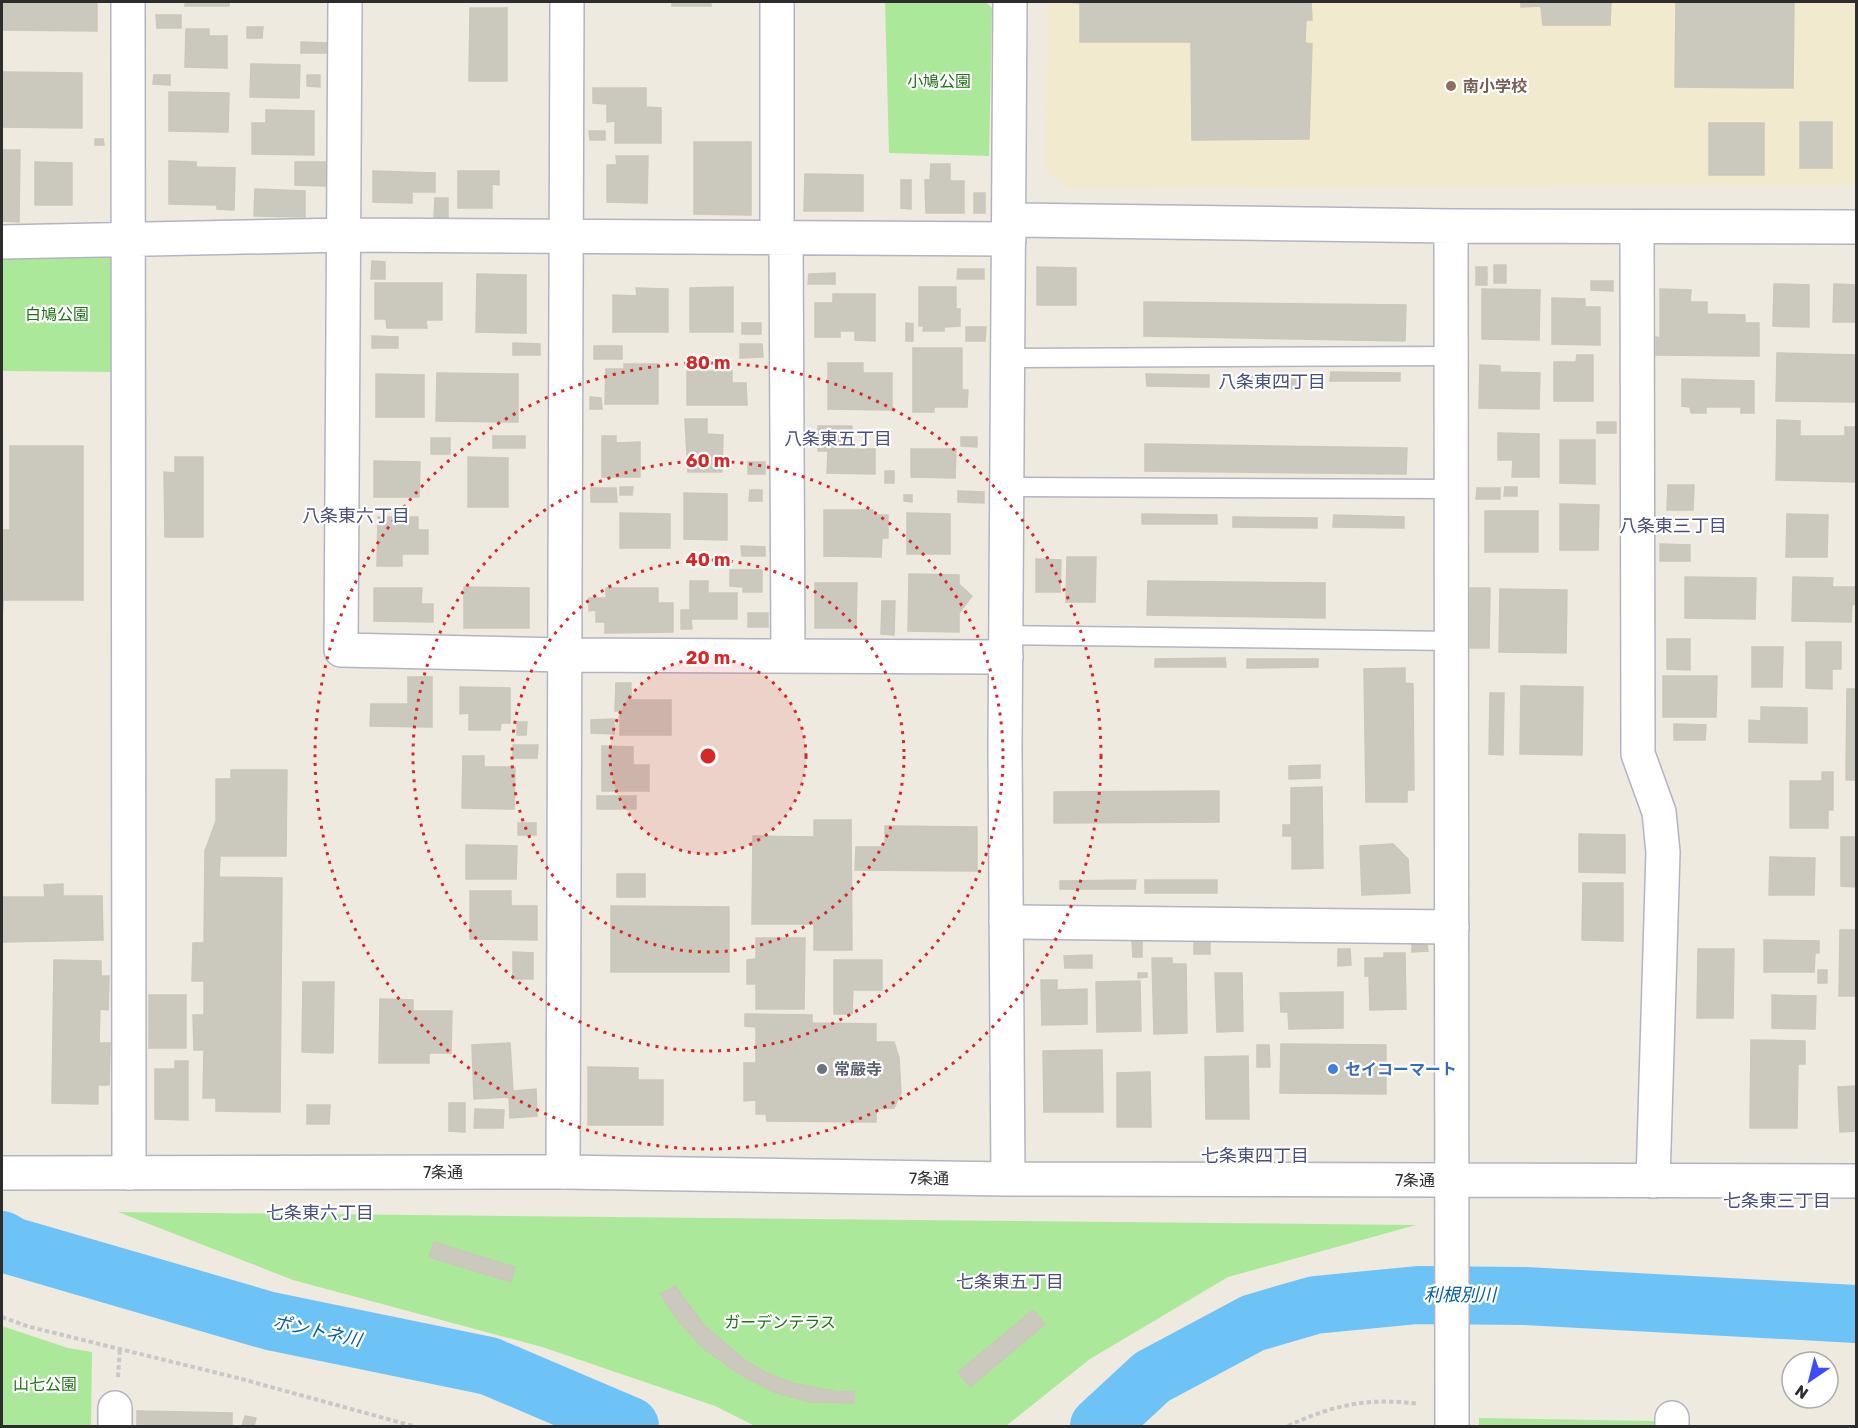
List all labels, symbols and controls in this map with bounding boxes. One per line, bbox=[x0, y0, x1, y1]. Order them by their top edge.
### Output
park label: 小鳩公園 bbox=[907, 72, 971, 91]
place label: 南小学校 bbox=[1463, 77, 1527, 96]
marker: 南小学校 bbox=[1444, 79, 1458, 93]
park label: 白鳩公園 bbox=[25, 305, 89, 324]
text: 80 m bbox=[686, 352, 730, 374]
district label: 八条東四丁目 bbox=[1218, 371, 1326, 393]
district label: 八条東五丁目 bbox=[784, 428, 892, 450]
text: 60 m bbox=[686, 450, 730, 472]
district label: 八条東六丁目 bbox=[302, 505, 410, 527]
district label: 八条東三丁目 bbox=[1619, 515, 1727, 537]
text: 40 m bbox=[686, 549, 730, 571]
text: 20 m bbox=[686, 647, 730, 669]
centre of rings bbox=[698, 746, 718, 766]
place label: 常嚴寺 bbox=[834, 1060, 882, 1079]
place label: セイコーマート bbox=[1345, 1060, 1457, 1079]
marker: 常嚴寺 bbox=[815, 1062, 829, 1076]
marker: セイコーマート bbox=[1326, 1062, 1340, 1076]
district label: 七条東四丁目 bbox=[1201, 1145, 1309, 1167]
street label: 7条通 bbox=[423, 1163, 463, 1182]
street label: 7条通 bbox=[909, 1169, 949, 1188]
street label: 7条通 bbox=[1395, 1171, 1435, 1190]
district label: 七条東三丁目 bbox=[1723, 1190, 1831, 1212]
district label: 七条東六丁目 bbox=[266, 1202, 374, 1224]
district label: 七条東五丁目 bbox=[956, 1271, 1064, 1293]
water label: 利根別川 bbox=[1424, 1284, 1498, 1306]
water label: ポントネ川 bbox=[271, 1311, 365, 1352]
park label: ガーデンテラス bbox=[724, 1313, 836, 1332]
north arrow bbox=[1780, 1350, 1840, 1410]
park label: 山七公園 bbox=[13, 1375, 77, 1394]
text: N bbox=[1792, 1381, 1812, 1403]

